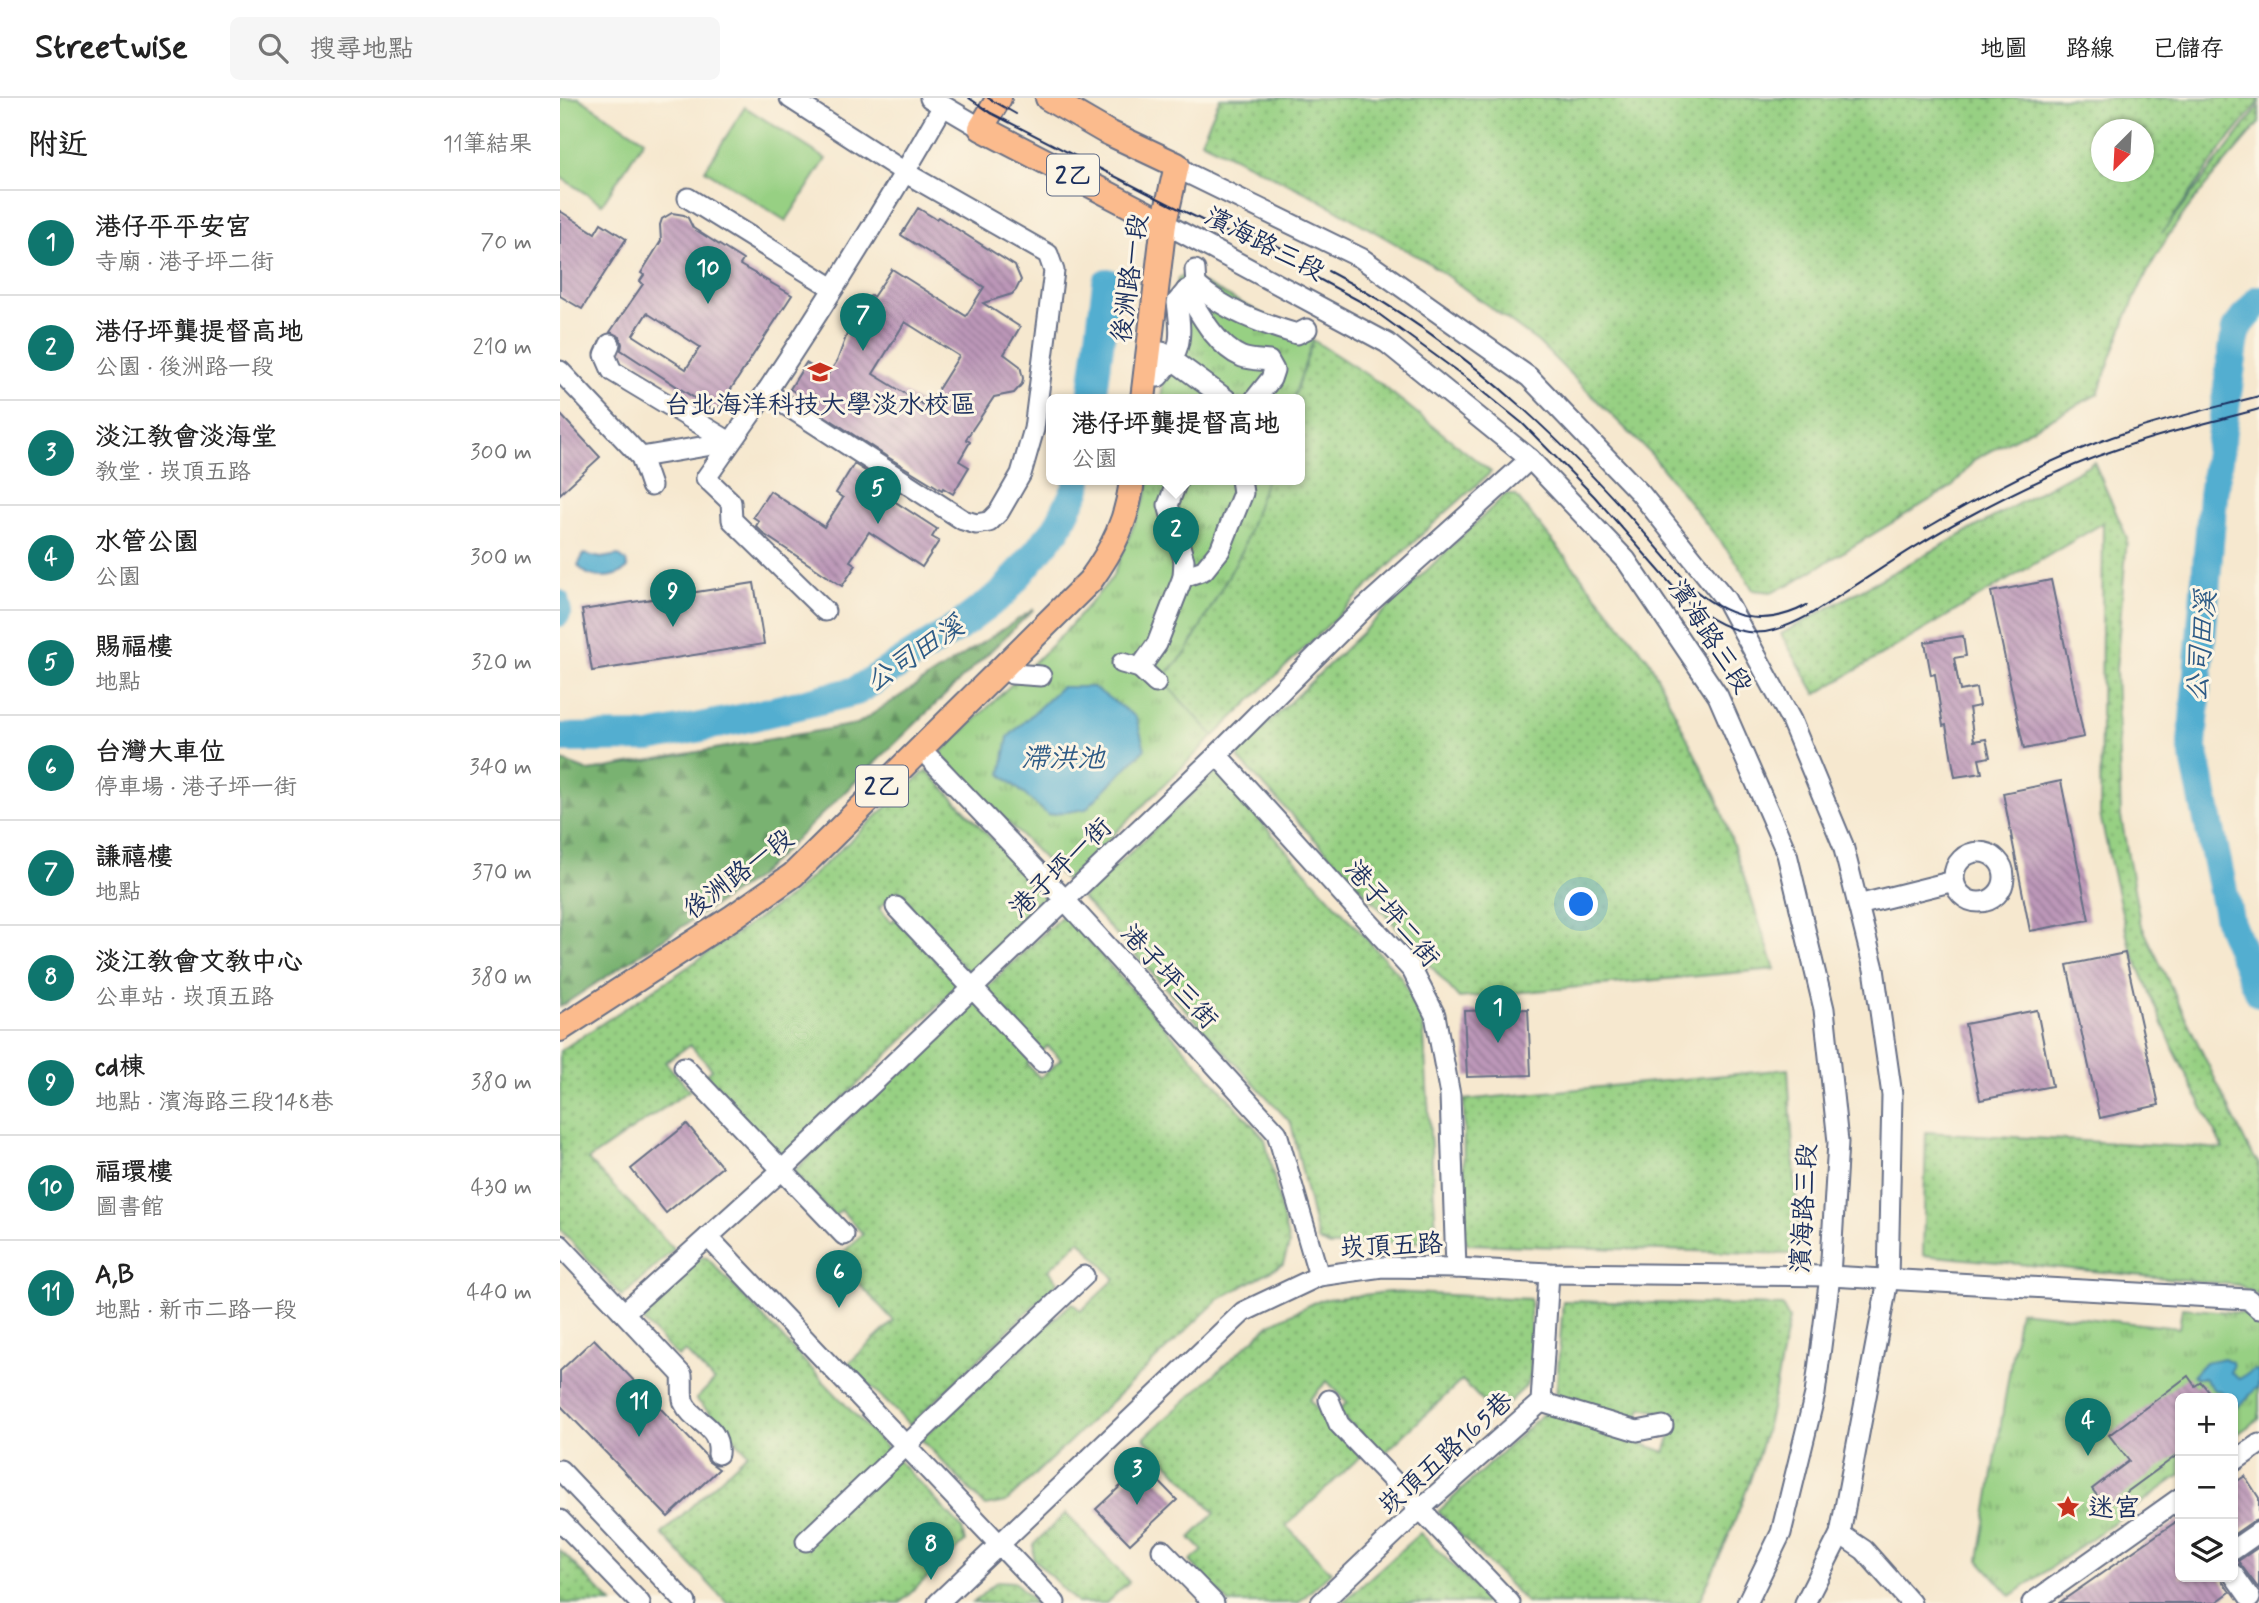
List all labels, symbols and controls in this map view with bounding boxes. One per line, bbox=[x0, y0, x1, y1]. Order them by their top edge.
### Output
search box bbox=[230, 17, 720, 80]
text: Streetwise bbox=[35, 26, 188, 70]
icon: search bbox=[254, 29, 292, 67]
text: 搜尋地點 bbox=[310, 33, 414, 67]
text: 地圖 bbox=[1980, 34, 2028, 65]
text: 路線 bbox=[2066, 34, 2114, 65]
text: 已儲存 bbox=[2152, 34, 2224, 65]
north arrow bbox=[2091, 119, 2154, 182]
text: 附近 bbox=[28, 126, 88, 165]
text: 11筆結果 bbox=[443, 130, 532, 160]
road number: 2乙 bbox=[1047, 154, 1099, 196]
street label: 濱海路三段 bbox=[1198, 200, 1330, 289]
text: 港仔平平安宮 bbox=[95, 211, 251, 245]
street label: 後洲路一段 bbox=[1105, 212, 1157, 345]
text: 1 bbox=[46, 228, 56, 258]
text: 70 m bbox=[480, 228, 532, 258]
pin: 10 bbox=[685, 246, 731, 304]
text: 寺廟 · 港子坪二街 bbox=[95, 248, 274, 278]
pin: 7 bbox=[840, 293, 886, 351]
text: 港仔坪龔提督高地 bbox=[95, 316, 303, 350]
text: 2 bbox=[45, 333, 57, 363]
text: 210 m bbox=[472, 333, 532, 363]
text: 公園 · 後洲路一段 bbox=[95, 353, 274, 383]
school or university icon: 台北海洋科技大學淡水校區 bbox=[806, 358, 834, 386]
place label: 台北海洋科技大學淡水校區 bbox=[664, 389, 976, 423]
popup bbox=[1046, 394, 1305, 485]
text: 港仔坪龔提督高地 bbox=[1071, 408, 1280, 442]
text: 淡江教會淡海堂 bbox=[95, 421, 277, 455]
text: 3 bbox=[46, 438, 56, 468]
text: 300 m bbox=[470, 438, 532, 468]
text: 公園 bbox=[1071, 445, 1117, 475]
text: 教堂 · 崁頂五路 bbox=[95, 458, 251, 488]
pin: 5 bbox=[855, 466, 901, 524]
pin: 2 bbox=[1153, 507, 1199, 565]
text: 水管公園 bbox=[95, 526, 199, 560]
text: 4 bbox=[44, 543, 58, 573]
text: 300 m bbox=[470, 543, 532, 573]
text: 公園 bbox=[95, 563, 141, 593]
pin: 9 bbox=[650, 569, 696, 627]
street label: 濱海路三段 bbox=[1660, 573, 1759, 701]
water label: 公司田溪 bbox=[2179, 587, 2226, 704]
water label: 公司田溪 bbox=[859, 607, 974, 702]
text: 賜福樓 bbox=[95, 631, 173, 665]
text: 5 bbox=[44, 648, 58, 678]
text: 320 m bbox=[471, 648, 532, 678]
text: 地點 bbox=[95, 668, 141, 698]
text: 台灣大車位 bbox=[95, 736, 225, 770]
water label: 滯洪池 bbox=[1021, 741, 1106, 778]
text: 6 bbox=[45, 753, 57, 783]
text: 340 m bbox=[469, 753, 532, 783]
road number: 2乙 bbox=[856, 766, 908, 806]
text: 停車場 · 港子坪一街 bbox=[95, 773, 297, 803]
street label: 港子坪一街 bbox=[1003, 811, 1120, 926]
street label: 後洲路一段 bbox=[677, 822, 801, 927]
text: 謙禧樓 bbox=[95, 841, 173, 875]
street label: 港子坪二街 bbox=[1337, 854, 1446, 975]
text: 7 bbox=[44, 858, 58, 888]
text: 370 m bbox=[472, 858, 532, 888]
text: 地點 bbox=[95, 878, 141, 908]
your location bbox=[1564, 887, 1598, 921]
street label: 港子坪三街 bbox=[1112, 918, 1225, 1037]
text: 淡江教會文教中心 bbox=[95, 946, 303, 980]
text: 8 bbox=[45, 963, 57, 993]
text: 380 m bbox=[471, 963, 532, 993]
text: 公車站 · 崁頂五路 bbox=[95, 983, 274, 1013]
pin: 1 bbox=[1475, 985, 1521, 1043]
text: cd棟 bbox=[95, 1051, 145, 1085]
text: 9 bbox=[45, 1068, 57, 1098]
text: 380 m bbox=[471, 1068, 532, 1098]
text: 地點 · 濱海路三段148巷 bbox=[95, 1088, 333, 1118]
street label: 濱海路三段 bbox=[1785, 1142, 1825, 1274]
text: 福環樓 bbox=[95, 1156, 173, 1190]
text: 10 bbox=[39, 1173, 63, 1203]
text: 430 m bbox=[471, 1173, 532, 1203]
text: 圖書館 bbox=[95, 1193, 164, 1223]
street label: 崁頂五路 bbox=[1338, 1227, 1444, 1267]
pin: 6 bbox=[816, 1250, 862, 1308]
text: A,B bbox=[95, 1259, 134, 1293]
text: 11 bbox=[41, 1278, 61, 1308]
text: 440 m bbox=[466, 1278, 532, 1308]
text: 地點 · 新市二路一段 bbox=[95, 1296, 297, 1326]
pin: 11 bbox=[616, 1379, 662, 1437]
street label: 崁頂五路165巷 bbox=[1372, 1385, 1521, 1524]
map controls bbox=[2175, 1393, 2238, 1582]
button: + bbox=[2175, 1393, 2238, 1456]
pin: 4 bbox=[2065, 1398, 2111, 1456]
pin: 3 bbox=[1114, 1447, 1160, 1505]
button: − bbox=[2175, 1456, 2238, 1519]
place label: 迷宮 bbox=[2088, 1492, 2140, 1526]
place icon: 迷宮 bbox=[2054, 1493, 2082, 1521]
button: layers bbox=[2175, 1519, 2238, 1582]
pin: 8 bbox=[908, 1522, 954, 1580]

